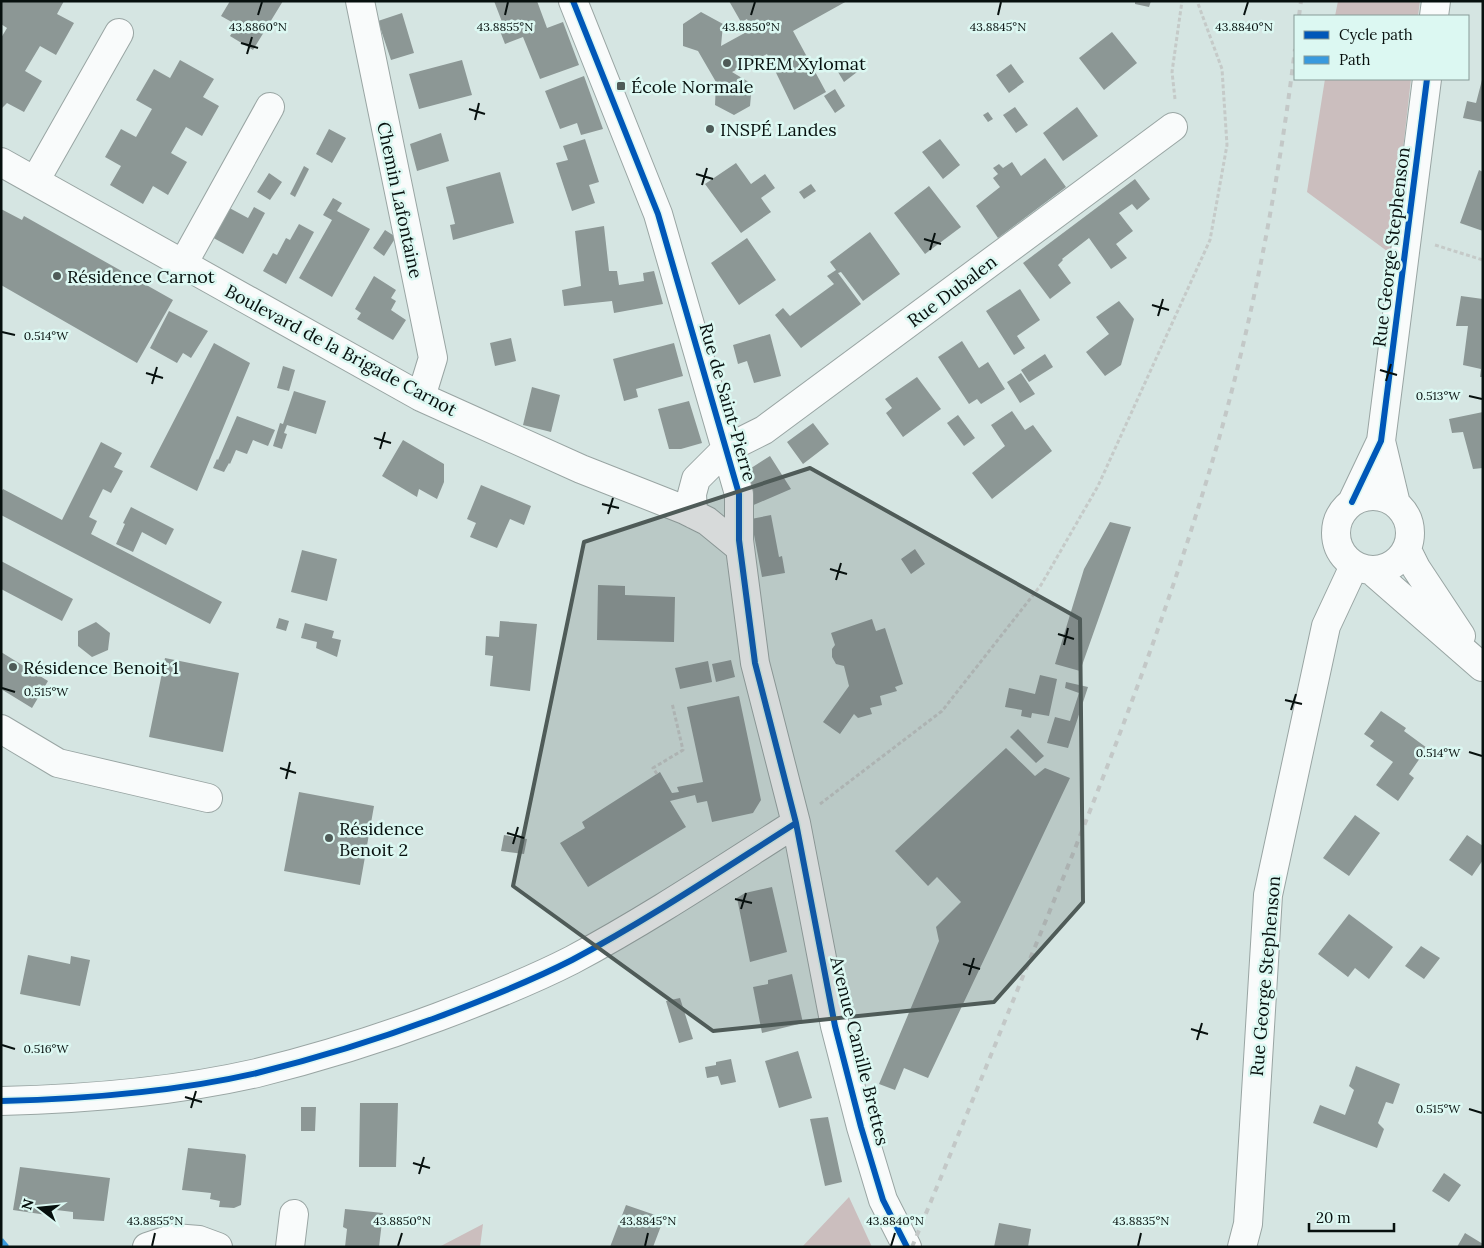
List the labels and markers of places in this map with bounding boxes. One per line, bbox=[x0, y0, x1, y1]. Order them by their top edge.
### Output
place label: IPREM Xylomat bbox=[737, 52, 866, 75]
marker: IPREM Xylomat bbox=[721, 57, 733, 69]
place label: École Normale bbox=[631, 75, 754, 98]
marker: École Normale bbox=[615, 80, 627, 92]
place label: INSPÉ Landes bbox=[720, 118, 837, 141]
marker: INSPÉ Landes bbox=[704, 123, 716, 135]
place label: Résidence Carnot bbox=[67, 265, 215, 288]
marker: Résidence Carnot bbox=[51, 270, 63, 282]
place label: Résidence Benoit 1 bbox=[23, 656, 179, 679]
marker: Résidence Benoit 1 bbox=[7, 661, 19, 673]
place label: Résidence Benoit 2 bbox=[339, 817, 424, 861]
marker: Résidence Benoit 2 bbox=[323, 832, 335, 844]

